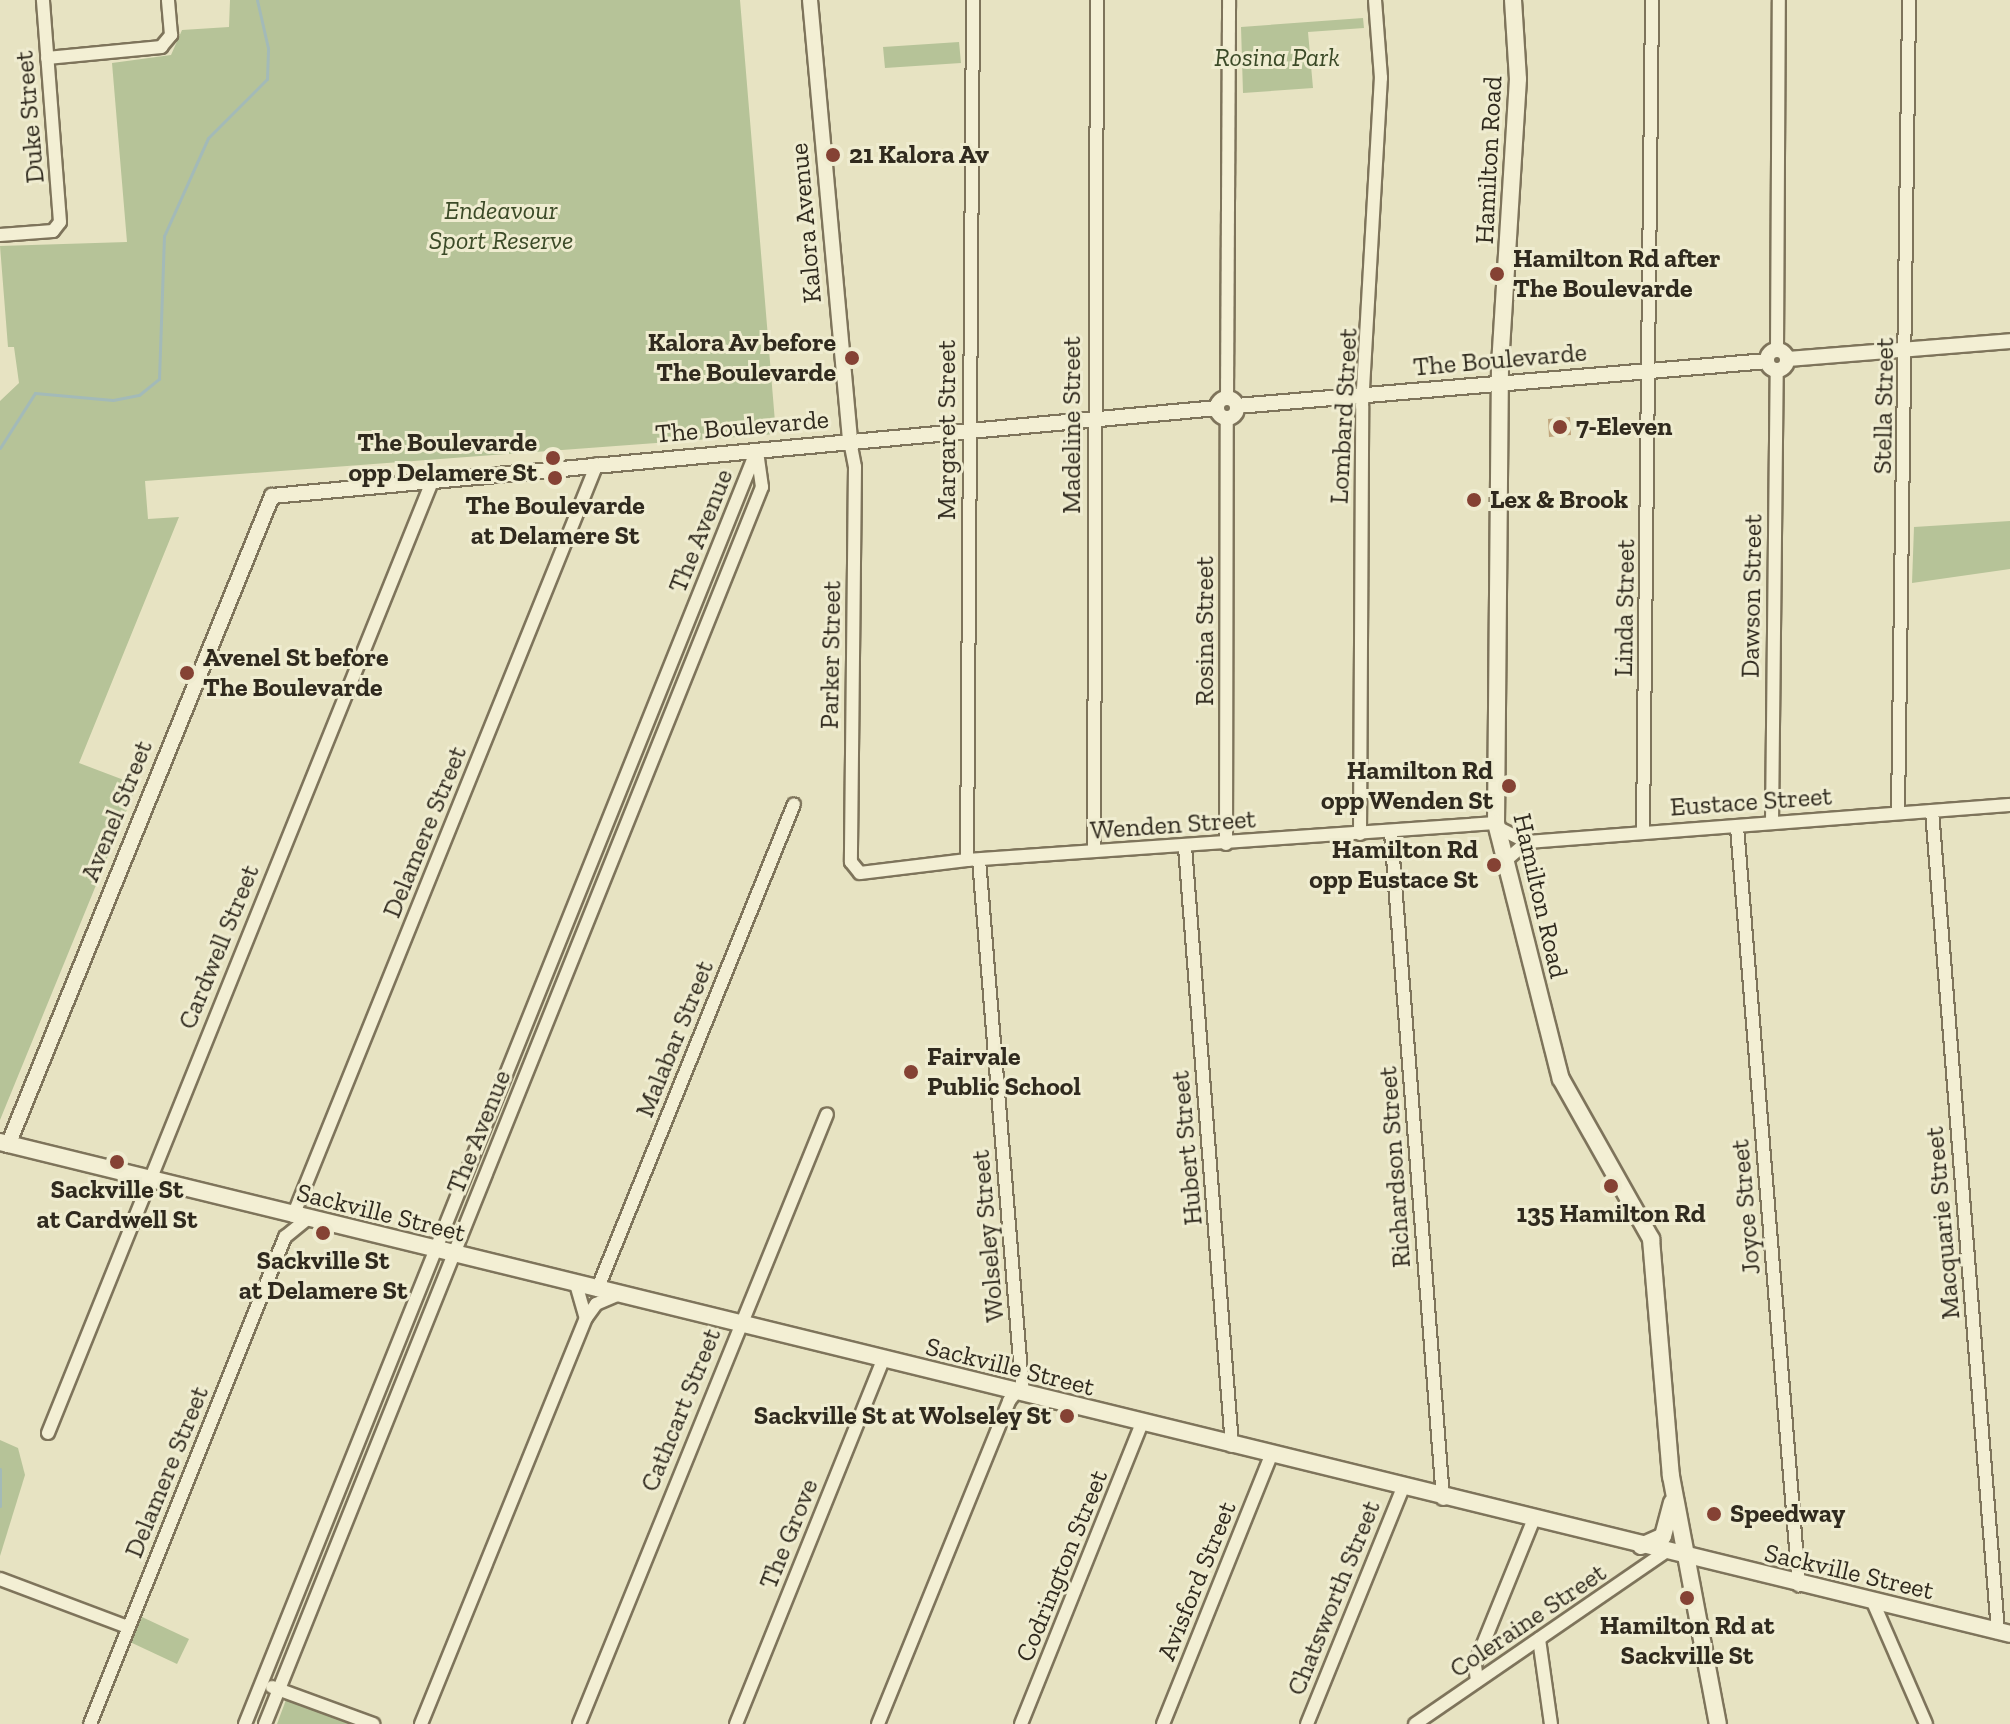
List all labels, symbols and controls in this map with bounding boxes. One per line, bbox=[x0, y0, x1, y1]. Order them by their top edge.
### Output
park label: Rosina Park bbox=[1214, 42, 1340, 74]
street label: Duke Street bbox=[9, 50, 51, 184]
street label: Hamilton Road bbox=[1469, 75, 1509, 245]
place label: 21 Kalora Av bbox=[849, 139, 990, 171]
street label: Kalora Avenue bbox=[783, 141, 829, 305]
marker: 21 Kalora Av bbox=[824, 146, 842, 164]
park label: Endeavour Sport Reserve bbox=[429, 195, 573, 256]
place label: Hamilton Rd after The Boulevarde bbox=[1513, 243, 1721, 304]
marker: Hamilton Rd after The Boulevarde bbox=[1488, 265, 1506, 283]
place label: Kalora Av before The Boulevarde bbox=[646, 327, 836, 388]
street label: Lombard Street bbox=[1324, 327, 1364, 505]
street label: Madeline Street bbox=[1056, 336, 1088, 514]
street label: The Boulevarde bbox=[1412, 337, 1588, 383]
street label: Stella Street bbox=[1867, 337, 1901, 475]
street label: Margaret Street bbox=[931, 340, 963, 520]
marker: Kalora Av before The Boulevarde bbox=[843, 349, 861, 367]
street label: The Boulevarde bbox=[654, 404, 830, 450]
place label: 7-Eleven bbox=[1576, 411, 1673, 443]
marker: 7-Eleven bbox=[1551, 418, 1569, 436]
place label: The Boulevarde opp Delamere St bbox=[349, 427, 537, 488]
marker: The Boulevarde opp Delamere St bbox=[544, 449, 562, 467]
street label: The Avenue bbox=[662, 464, 740, 598]
marker: The Boulevarde at Delamere St bbox=[546, 469, 564, 487]
place label: Lex & Brook bbox=[1490, 484, 1628, 516]
place label: The Boulevarde at Delamere St bbox=[465, 490, 645, 552]
marker: Lex & Brook bbox=[1465, 491, 1483, 509]
street label: Dawson Street bbox=[1735, 514, 1769, 678]
street label: Linda Street bbox=[1608, 539, 1642, 677]
street label: Rosina Street bbox=[1189, 556, 1221, 706]
street label: Parker Street bbox=[814, 580, 848, 730]
place label: Avenel St before The Boulevarde bbox=[203, 642, 389, 704]
marker: Avenel St before The Boulevarde bbox=[178, 664, 196, 682]
street label: Avenel Street bbox=[75, 736, 159, 886]
street label: Delamere Street bbox=[376, 742, 474, 922]
place label: Hamilton Rd opp Wenden St bbox=[1320, 755, 1493, 816]
marker: Hamilton Rd opp Wenden St bbox=[1500, 777, 1518, 795]
street label: Eustace Street bbox=[1669, 781, 1833, 823]
street label: Wenden Street bbox=[1089, 804, 1257, 846]
street label: Hamilton Road bbox=[1506, 811, 1574, 981]
place label: Hamilton Rd opp Eustace St bbox=[1309, 834, 1478, 896]
marker: Hamilton Rd opp Eustace St bbox=[1485, 856, 1503, 874]
street label: Cardwell Street bbox=[172, 860, 266, 1034]
street label: Malabar Street bbox=[629, 956, 721, 1122]
place label: Fairvale Public School bbox=[927, 1041, 1081, 1102]
marker: Fairvale Public School bbox=[902, 1063, 920, 1081]
street label: The Avenue bbox=[440, 1065, 518, 1199]
street label: Richardson Street bbox=[1372, 1065, 1418, 1269]
street label: Hubert Street bbox=[1165, 1070, 1209, 1226]
street label: Macquarie Street bbox=[1919, 1125, 1967, 1321]
street label: Joyce Street bbox=[1725, 1138, 1767, 1276]
street label: Wolseley Street bbox=[965, 1148, 1011, 1324]
marker: Sackville St at Cardwell St bbox=[108, 1153, 126, 1171]
place label: Sackville St at Cardwell St bbox=[37, 1174, 197, 1236]
street label: Sackville Street bbox=[293, 1177, 469, 1249]
marker: 135 Hamilton Rd bbox=[1602, 1177, 1620, 1195]
place label: 135 Hamilton Rd bbox=[1517, 1198, 1705, 1230]
marker: Sackville St at Delamere St bbox=[314, 1224, 332, 1242]
place label: Sackville St at Delamere St bbox=[239, 1245, 407, 1306]
street label: Cathcart Street bbox=[634, 1324, 728, 1496]
street label: Sackville Street bbox=[922, 1331, 1098, 1403]
street label: Delamere Street bbox=[118, 1382, 216, 1562]
place label: Sackville St at Wolseley St bbox=[752, 1400, 1051, 1432]
marker: Sackville St at Wolseley St bbox=[1058, 1407, 1076, 1425]
street label: Codrington Street bbox=[1009, 1466, 1115, 1666]
street label: The Grove bbox=[753, 1475, 825, 1593]
street label: Chatsworth Street bbox=[1281, 1496, 1387, 1700]
street label: Avisford Street bbox=[1151, 1497, 1243, 1665]
place label: Speedway bbox=[1730, 1498, 1845, 1530]
marker: Speedway bbox=[1705, 1505, 1723, 1523]
street label: Sackville Street bbox=[1761, 1537, 1937, 1607]
street label: Coleraine Street bbox=[1444, 1557, 1612, 1685]
marker: Hamilton Rd at Sackville St bbox=[1678, 1589, 1696, 1607]
place label: Hamilton Rd at Sackville St bbox=[1600, 1610, 1774, 1672]

